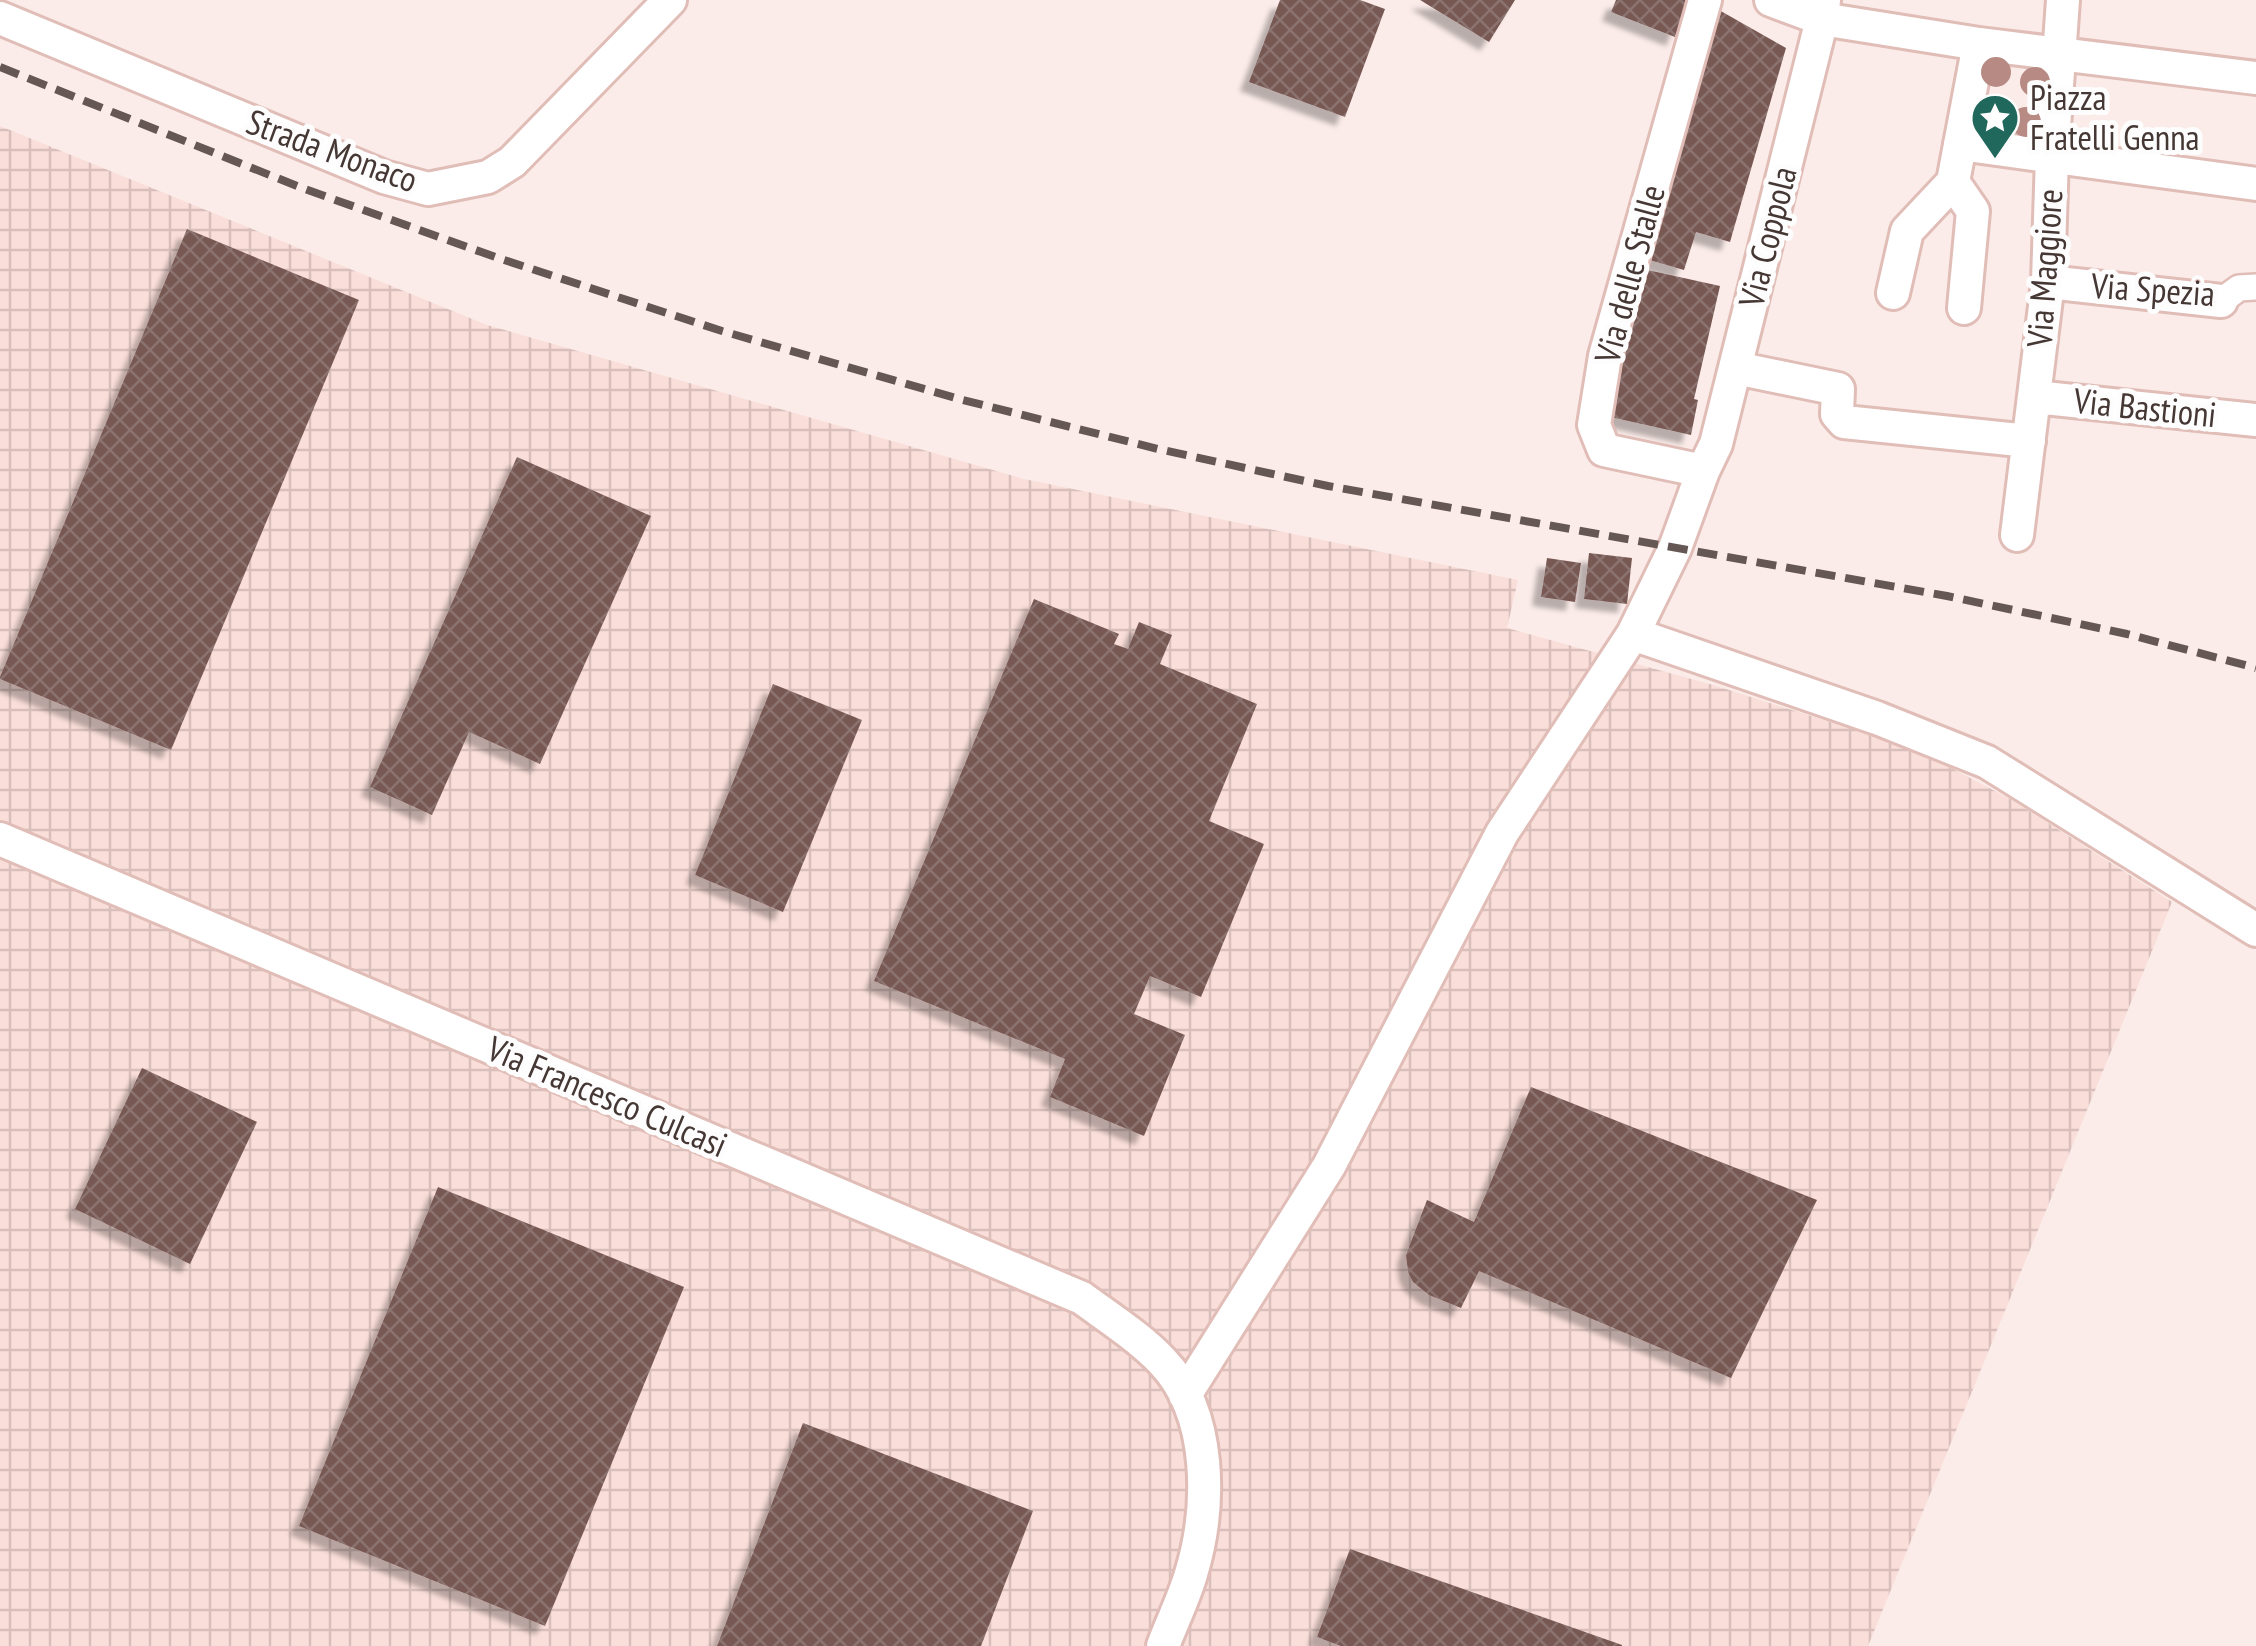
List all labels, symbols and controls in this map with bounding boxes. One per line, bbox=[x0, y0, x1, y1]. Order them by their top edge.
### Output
place label: Piazza Fratelli Genna bbox=[2030, 74, 2200, 160]
place icon: Piazza Fratelli Genna bbox=[1969, 92, 2021, 160]
street label: Strada Monaco bbox=[241, 98, 424, 202]
street label: Via Coppola bbox=[1727, 162, 1807, 313]
street label: Via delle Stalle bbox=[1583, 180, 1675, 369]
street label: Via Maggiore bbox=[2015, 187, 2072, 350]
street label: Via Spezia bbox=[2089, 262, 2216, 316]
street label: Via Bastioni bbox=[2071, 377, 2219, 437]
street label: Via Francesco Culcasi bbox=[480, 1025, 734, 1167]

